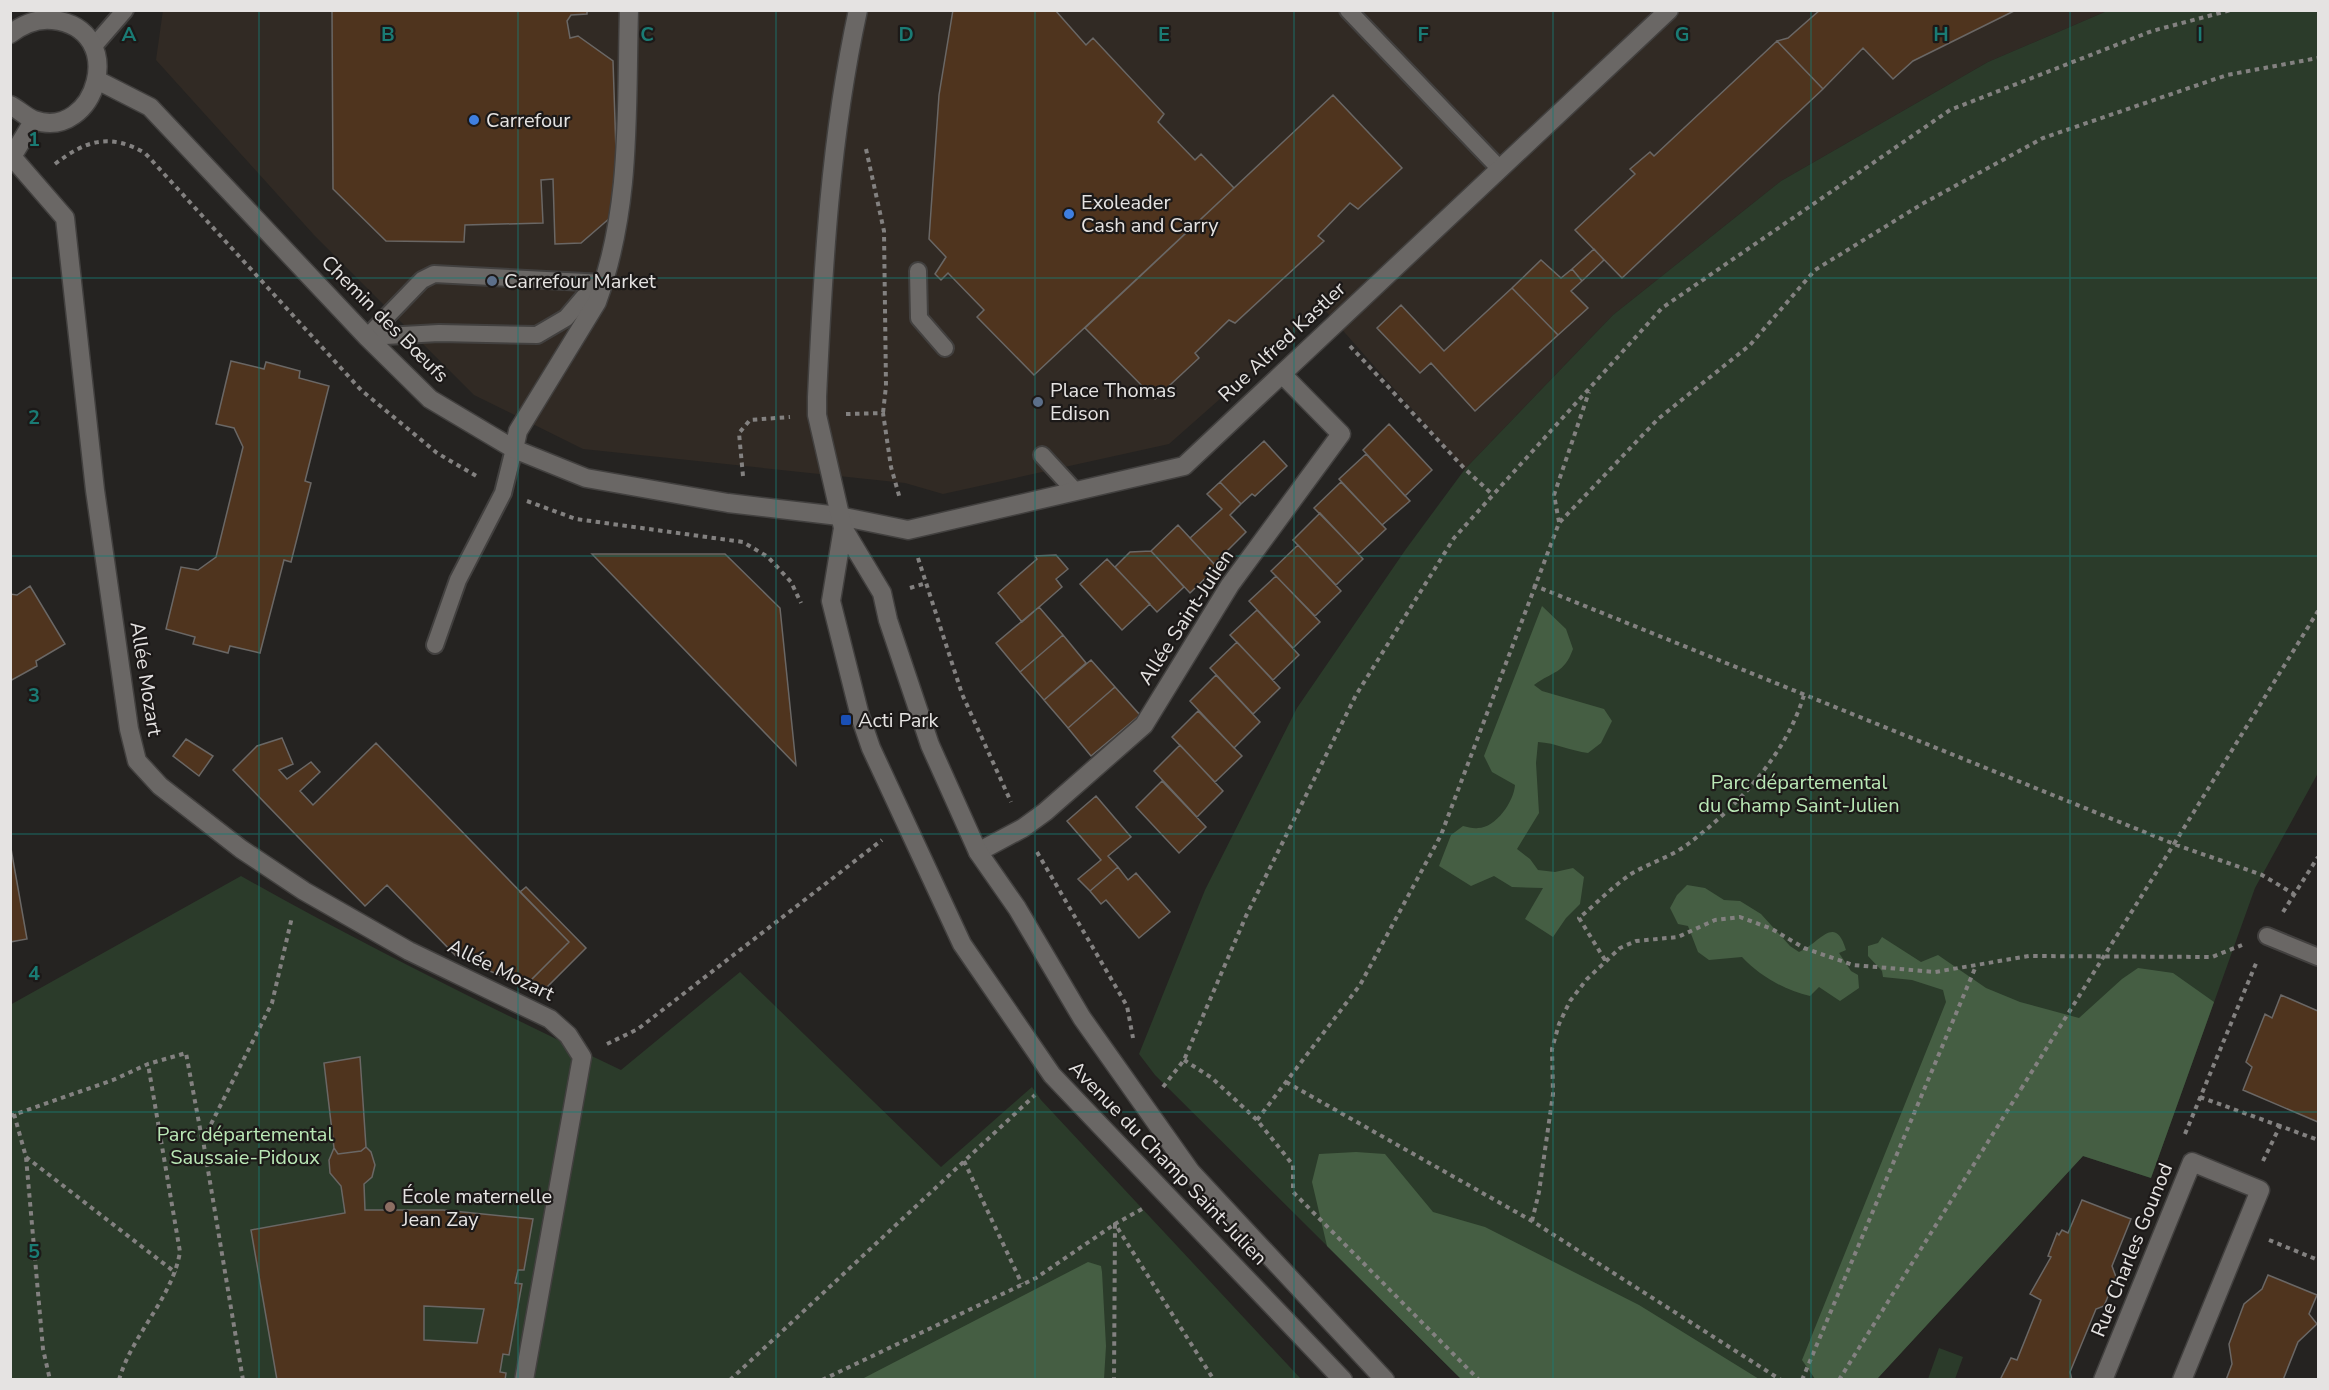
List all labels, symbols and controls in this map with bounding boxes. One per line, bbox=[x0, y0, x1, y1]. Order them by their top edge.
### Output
text: A bbox=[122, 21, 137, 48]
text: B bbox=[381, 21, 395, 48]
text: C bbox=[640, 21, 654, 48]
text: D bbox=[898, 21, 914, 48]
text: E bbox=[1158, 21, 1170, 48]
text: F bbox=[1417, 21, 1429, 48]
text: G bbox=[1675, 21, 1689, 48]
text: H bbox=[1933, 21, 1949, 48]
text: I bbox=[2197, 21, 2203, 48]
place label: Carrefour bbox=[486, 107, 570, 134]
marker: Carrefour bbox=[467, 113, 481, 127]
text: 1 bbox=[28, 126, 40, 153]
place label: Exoleader Cash and Carry bbox=[1081, 189, 1219, 239]
marker: Exoleader Cash and Carry bbox=[1062, 207, 1076, 221]
street label: Chemin des Bœufs bbox=[315, 249, 455, 389]
place label: Carrefour Market bbox=[504, 268, 657, 295]
marker: Carrefour Market bbox=[485, 274, 499, 288]
street label: Rue Alfred Kastler bbox=[1212, 276, 1352, 408]
place label: Place Thomas Edison bbox=[1050, 377, 1176, 427]
marker: Place Thomas Edison bbox=[1031, 395, 1045, 409]
text: 2 bbox=[28, 404, 40, 431]
street label: Allée Saint-Julien bbox=[1132, 544, 1240, 690]
street label: Allée Mozart bbox=[124, 620, 169, 739]
text: 3 bbox=[28, 682, 40, 709]
place label: Acti Park bbox=[858, 707, 939, 734]
marker: Acti Park bbox=[839, 713, 853, 727]
park label: Parc départemental du Champ Saint-Julien bbox=[1698, 769, 1900, 819]
street label: Allée Mozart bbox=[443, 933, 560, 1008]
text: 4 bbox=[28, 960, 40, 987]
street label: Avenue du Champ Saint-Julien bbox=[1063, 1055, 1273, 1271]
park label: Parc départemental Saussaie-Pidoux bbox=[157, 1121, 333, 1171]
street label: Rue Charles Gounod bbox=[2085, 1159, 2179, 1341]
place label: École maternelle Jean Zay bbox=[401, 1183, 552, 1233]
marker: École maternelle Jean Zay bbox=[383, 1200, 397, 1214]
text: 5 bbox=[28, 1238, 40, 1265]

